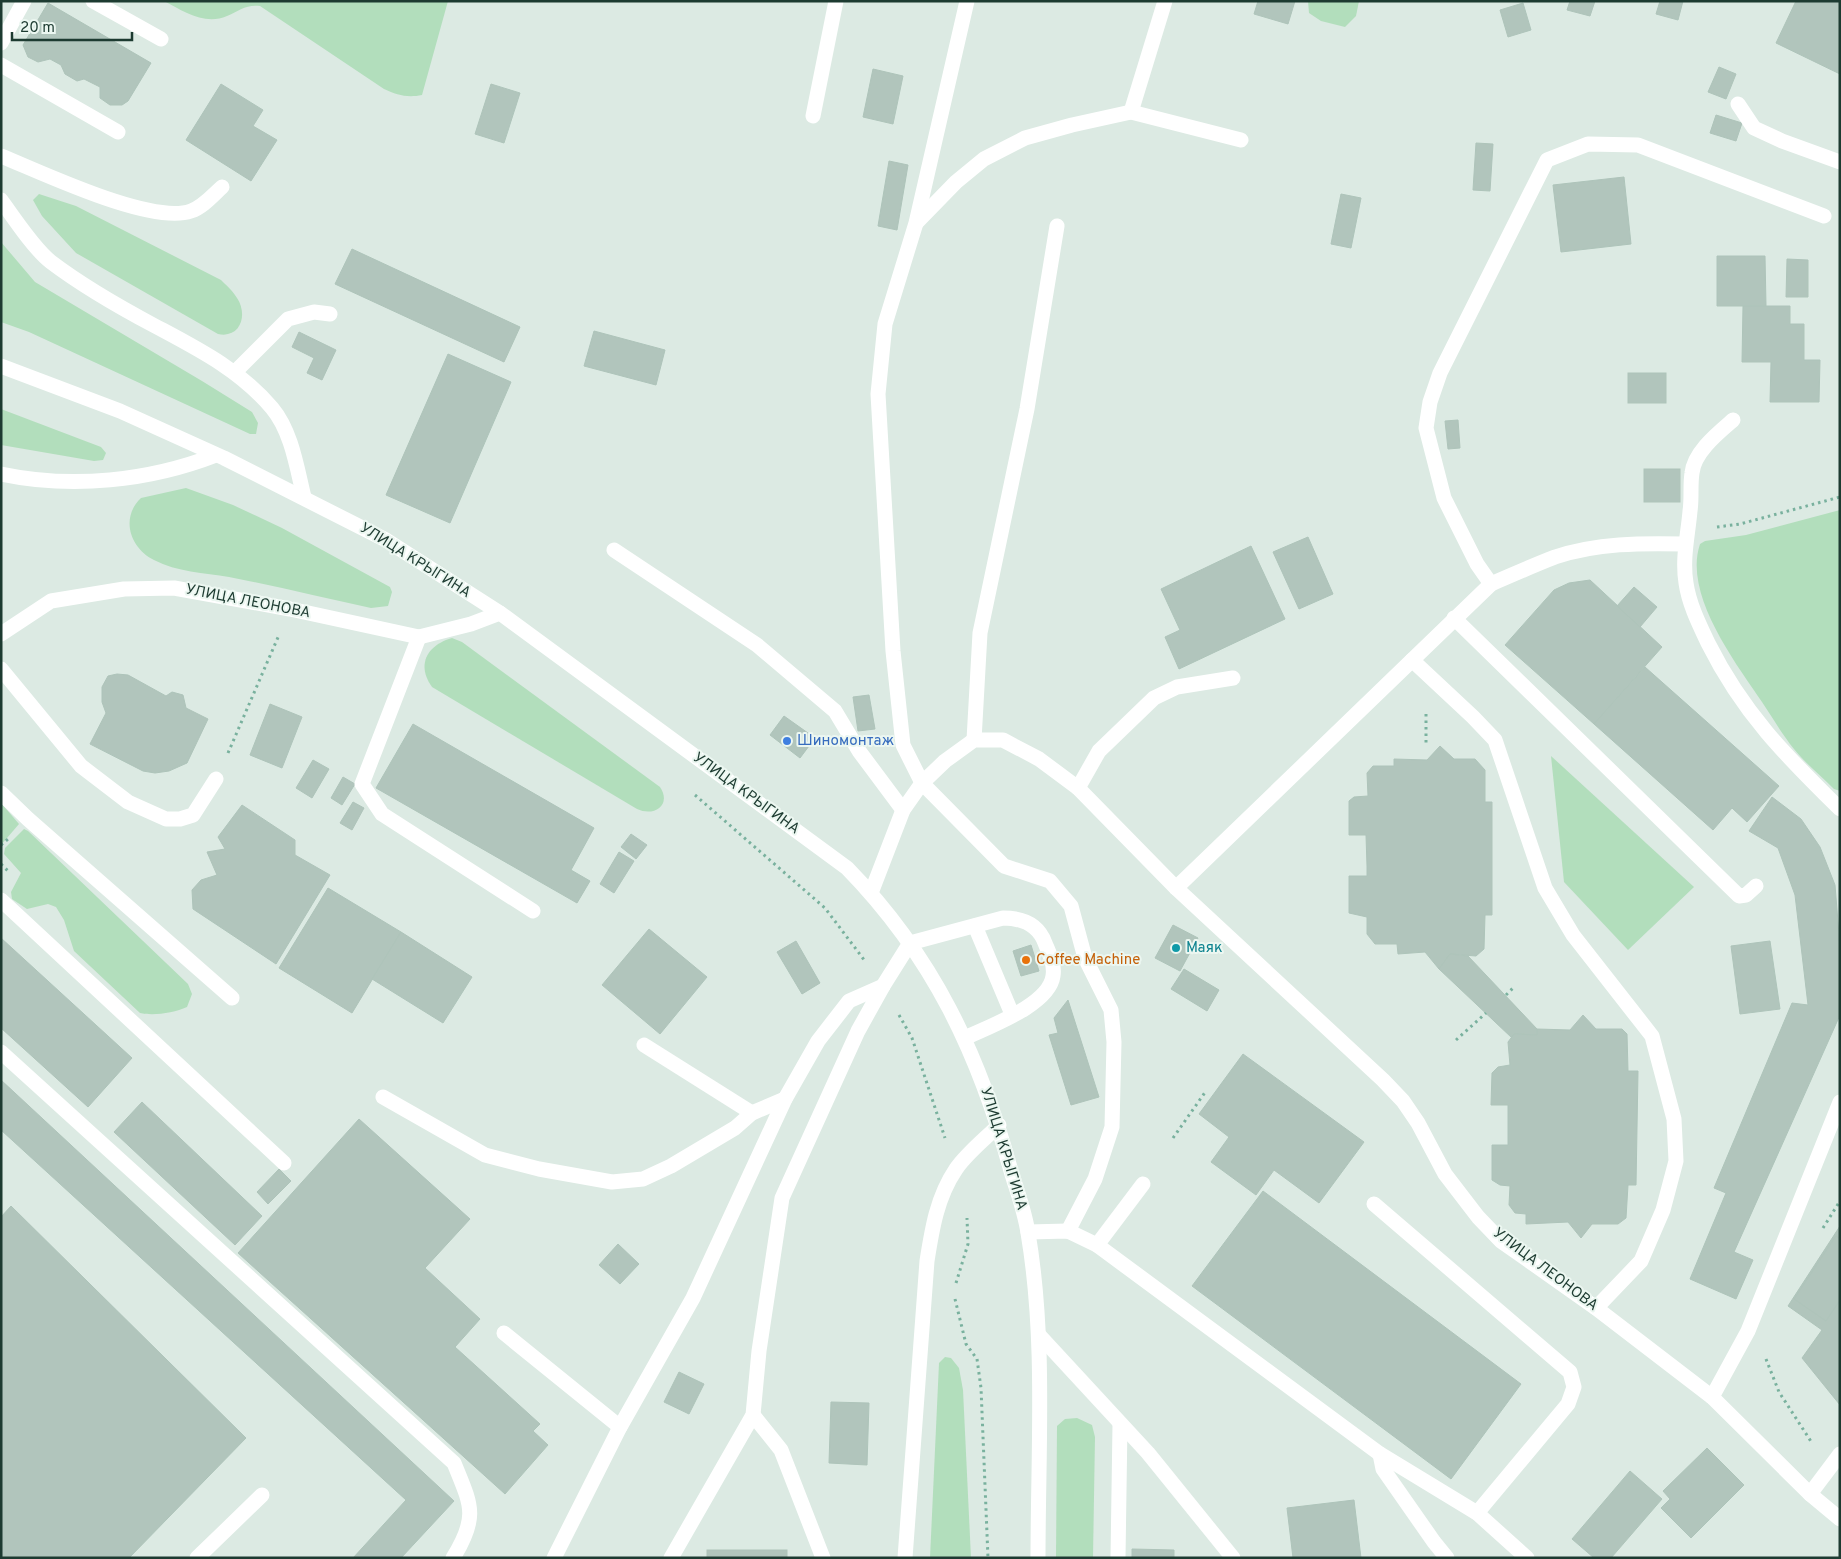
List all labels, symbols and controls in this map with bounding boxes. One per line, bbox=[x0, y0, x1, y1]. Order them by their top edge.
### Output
scale bar bbox=[12, 10, 132, 42]
text: 20 m bbox=[20, 19, 55, 38]
street label: УЛИЦА КРЫГИНА bbox=[356, 519, 474, 603]
street label: УЛИЦА ЛЕОНОВА bbox=[184, 581, 312, 623]
place label: Шиномонтаж bbox=[797, 732, 895, 751]
marker: Шиномонтаж bbox=[781, 735, 793, 747]
street label: УЛИЦА КРЫГИНА bbox=[689, 749, 803, 839]
place label: Маяк bbox=[1186, 939, 1223, 958]
marker: Маяк bbox=[1170, 942, 1182, 954]
place label: Coffee Machine bbox=[1036, 951, 1140, 970]
marker: Coffee Machine bbox=[1020, 954, 1032, 966]
street label: УЛИЦА КРЫГИНА bbox=[975, 1085, 1031, 1213]
street label: УЛИЦА ЛЕОНОВА bbox=[1489, 1224, 1601, 1316]

